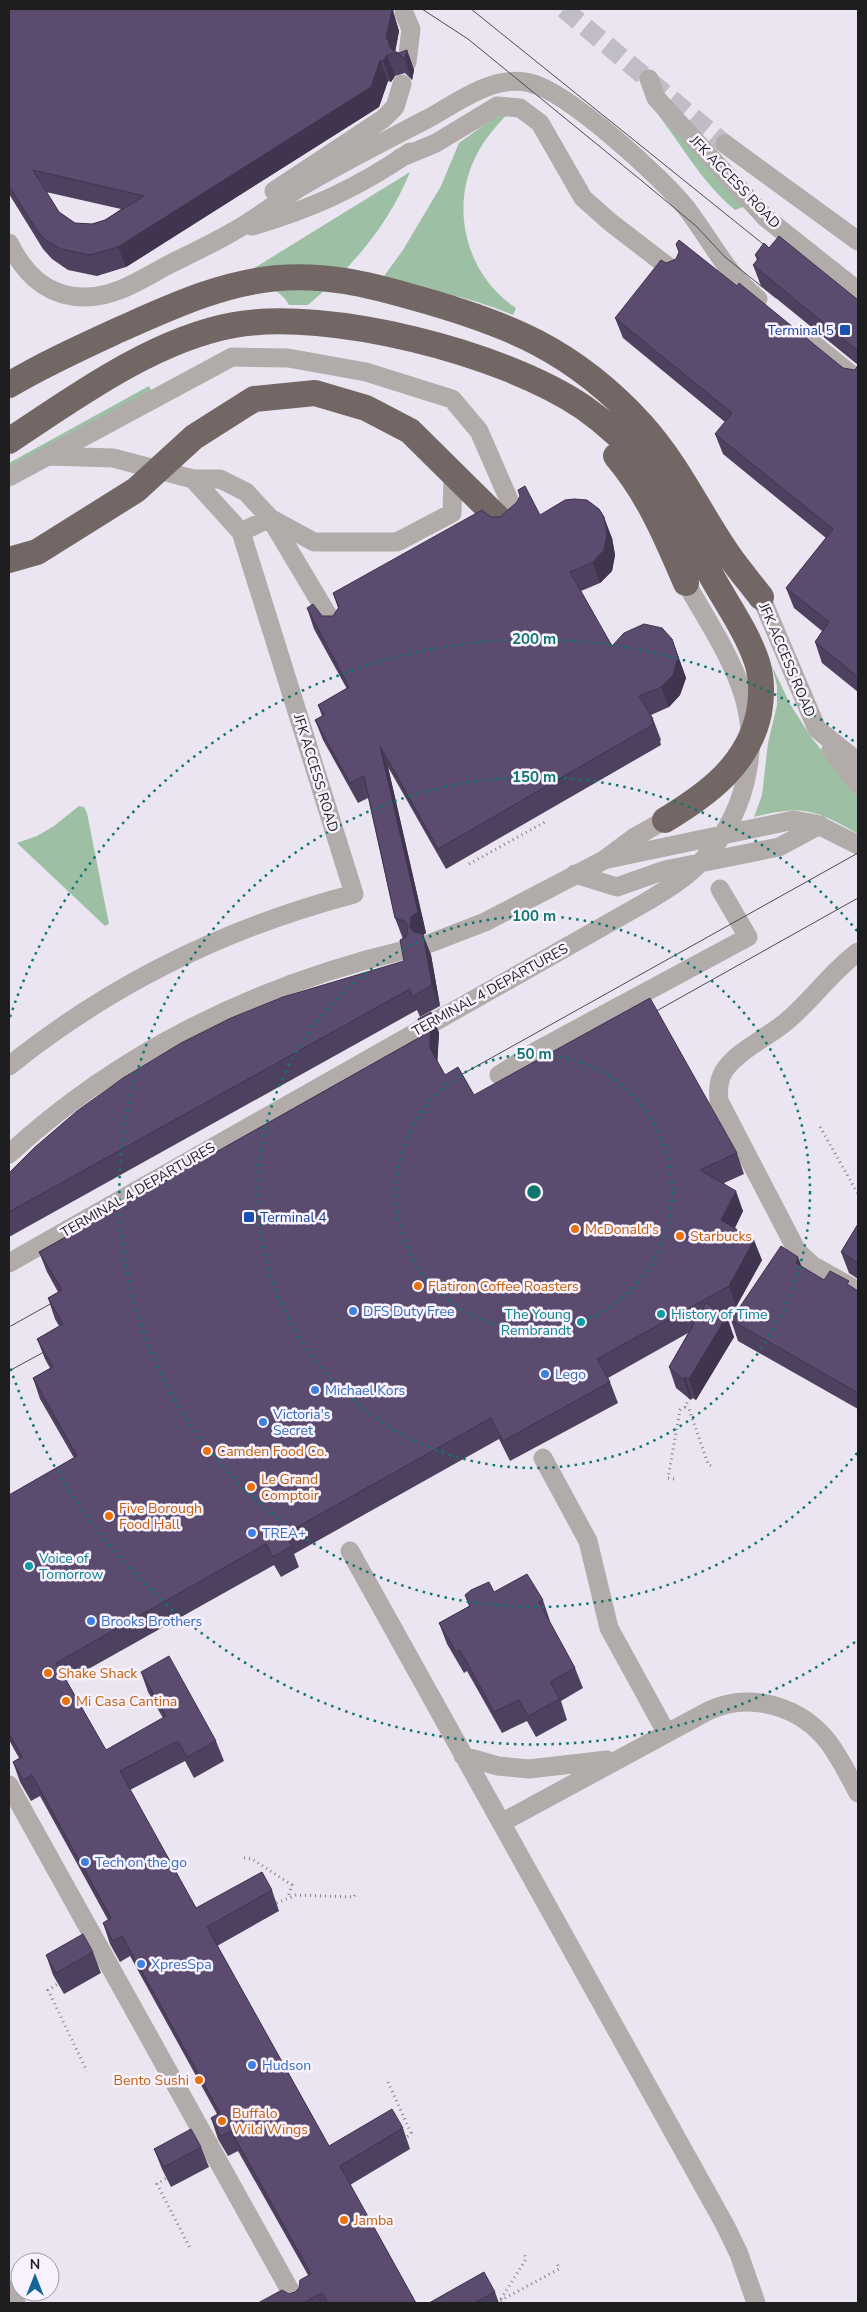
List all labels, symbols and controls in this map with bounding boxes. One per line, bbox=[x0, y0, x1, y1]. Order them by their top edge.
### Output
street label: JFK ACCESS ROAD bbox=[685, 131, 784, 233]
place label: Terminal 5 bbox=[767, 321, 834, 340]
marker: Terminal 5 bbox=[838, 323, 852, 337]
street label: JFK ACCESS ROAD bbox=[754, 599, 820, 720]
text: 200 m bbox=[512, 629, 556, 649]
street label: JFK ACCESS ROAD bbox=[289, 711, 343, 834]
text: 150 m bbox=[512, 767, 556, 787]
text: 100 m bbox=[512, 906, 556, 926]
street label: TERMINAL 4 DEPARTURES bbox=[409, 939, 572, 1041]
text: 50 m bbox=[516, 1044, 552, 1064]
street label: TERMINAL 4 DEPARTURES bbox=[57, 1138, 219, 1242]
centre of rings bbox=[525, 1183, 543, 1201]
place label: Terminal 4 bbox=[260, 1208, 327, 1227]
marker: Terminal 4 bbox=[242, 1210, 256, 1224]
place label: McDonald's bbox=[585, 1220, 659, 1239]
marker: McDonald's bbox=[569, 1223, 581, 1235]
place label: Starbucks bbox=[690, 1227, 752, 1246]
marker: Starbucks bbox=[674, 1230, 686, 1242]
place label: Flatiron Coffee Roasters bbox=[428, 1277, 579, 1296]
marker: Flatiron Coffee Roasters bbox=[412, 1280, 424, 1292]
place label: DFS Duty Free bbox=[363, 1302, 454, 1321]
marker: DFS Duty Free bbox=[347, 1305, 359, 1317]
place label: The Young Rembrandt bbox=[501, 1305, 571, 1340]
place label: History of Time bbox=[671, 1305, 768, 1324]
marker: History of Time bbox=[655, 1308, 667, 1320]
marker: The Young Rembrandt bbox=[575, 1316, 587, 1328]
place label: Lego bbox=[555, 1365, 586, 1384]
marker: Lego bbox=[539, 1368, 551, 1380]
place label: Michael Kors bbox=[325, 1381, 406, 1400]
marker: Michael Kors bbox=[309, 1384, 321, 1396]
place label: Victoria's Secret bbox=[272, 1405, 331, 1440]
marker: Victoria's Secret bbox=[257, 1416, 269, 1428]
place label: Camden Food Co. bbox=[217, 1442, 327, 1461]
marker: Camden Food Co. bbox=[201, 1445, 213, 1457]
place label: Le Grand Comptoir bbox=[261, 1470, 319, 1505]
marker: Le Grand Comptoir bbox=[245, 1481, 257, 1493]
place label: Five Borough Food Hall bbox=[119, 1499, 202, 1534]
marker: Five Borough Food Hall bbox=[103, 1510, 115, 1522]
place label: TREA+ bbox=[262, 1524, 306, 1543]
marker: TREA+ bbox=[246, 1527, 258, 1539]
place label: Voice of Tomorrow bbox=[38, 1549, 104, 1584]
marker: Voice of Tomorrow bbox=[23, 1560, 35, 1572]
place label: Brooks Brothers bbox=[101, 1612, 203, 1631]
marker: Brooks Brothers bbox=[85, 1615, 97, 1627]
place label: Shake Shack bbox=[58, 1664, 138, 1683]
marker: Shake Shack bbox=[42, 1667, 54, 1679]
place label: Mi Casa Cantina bbox=[76, 1692, 177, 1711]
marker: Mi Casa Cantina bbox=[60, 1695, 72, 1707]
place label: Tech on the go bbox=[95, 1853, 187, 1872]
marker: Tech on the go bbox=[79, 1856, 91, 1868]
place label: XpresSpa bbox=[151, 1955, 212, 1974]
marker: XpresSpa bbox=[135, 1958, 147, 1970]
place label: Hudson bbox=[262, 2056, 311, 2075]
marker: Hudson bbox=[246, 2059, 258, 2071]
place label: Bento Sushi bbox=[114, 2071, 189, 2090]
marker: Bento Sushi bbox=[193, 2074, 205, 2086]
place label: Buffalo Wild Wings bbox=[232, 2104, 308, 2139]
marker: Buffalo Wild Wings bbox=[216, 2115, 228, 2127]
place label: Jamba bbox=[353, 2211, 394, 2230]
marker: Jamba bbox=[338, 2214, 350, 2226]
north arrow bbox=[10, 2252, 60, 2302]
text: N bbox=[30, 2255, 40, 2274]

